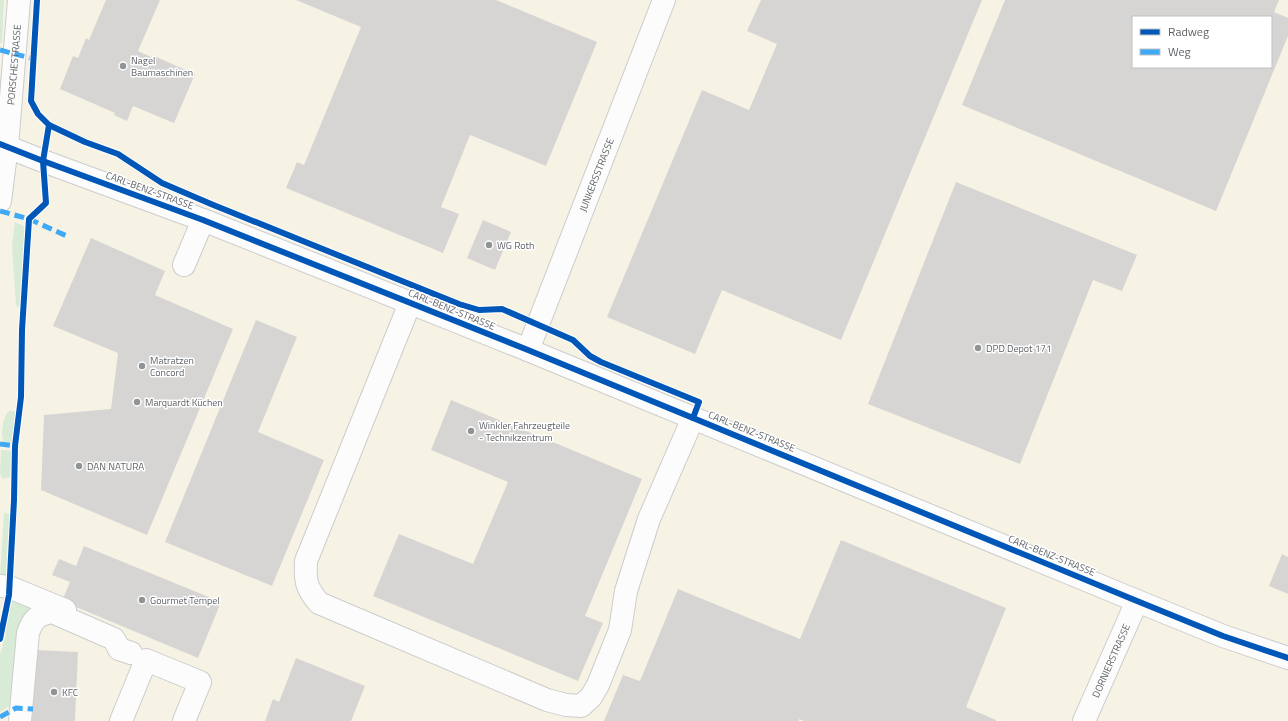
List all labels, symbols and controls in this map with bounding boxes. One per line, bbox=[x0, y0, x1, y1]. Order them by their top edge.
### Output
legend bbox=[1132, 16, 1272, 68]
text: Radweg bbox=[1168, 22, 1209, 41]
street label: PORSCHESTRASSE bbox=[3, 23, 25, 106]
text: Weg bbox=[1168, 42, 1191, 61]
place label: Nagel Baumaschinen bbox=[131, 53, 193, 80]
marker: Nagel Baumaschinen bbox=[118, 61, 128, 71]
street label: JUNKERSSTRASSE bbox=[575, 135, 618, 214]
street label: CARL-BENZ-STRASSE bbox=[104, 168, 196, 214]
place label: WG Roth bbox=[497, 238, 534, 253]
marker: WG Roth bbox=[484, 240, 494, 250]
street label: CARL-BENZ-STRASSE bbox=[406, 285, 498, 334]
place label: DPD Depot 171 bbox=[986, 341, 1052, 356]
marker: DPD Depot 171 bbox=[973, 343, 983, 353]
place label: Matratzen Concord bbox=[150, 353, 194, 380]
marker: Matratzen Concord bbox=[137, 361, 147, 371]
place label: Marquardt Küchen bbox=[145, 395, 223, 410]
marker: Marquardt Küchen bbox=[132, 397, 142, 407]
street label: CARL-BENZ-STRASSE bbox=[706, 407, 798, 456]
place label: Winkler Fahrzeugteile - Technikzentrum bbox=[479, 418, 570, 445]
marker: Winkler Fahrzeugteile - Technikzentrum bbox=[466, 426, 476, 436]
place label: DAN NATURA bbox=[87, 459, 144, 474]
marker: DAN NATURA bbox=[74, 461, 84, 471]
street label: CARL-BENZ-STRASSE bbox=[1006, 531, 1098, 580]
place label: Gourmet Tempel bbox=[150, 593, 220, 608]
marker: Gourmet Tempel bbox=[137, 595, 147, 605]
street label: DORNIERSTRASSE bbox=[1088, 621, 1134, 700]
place label: KFC bbox=[62, 685, 79, 700]
marker: KFC bbox=[49, 687, 59, 697]

